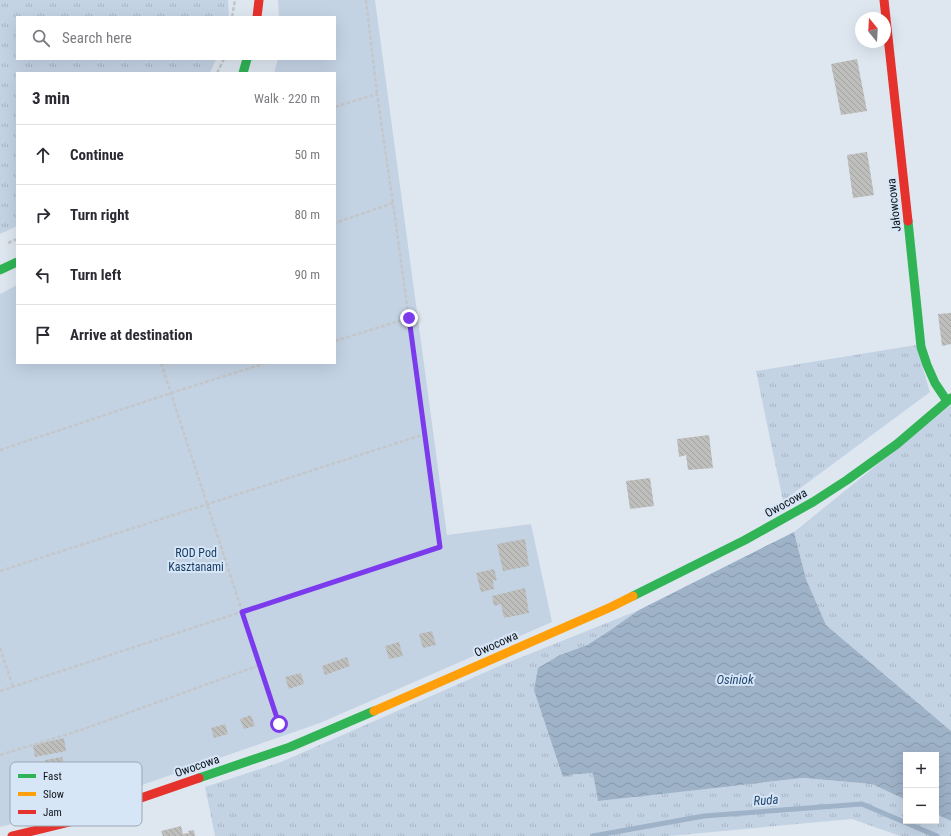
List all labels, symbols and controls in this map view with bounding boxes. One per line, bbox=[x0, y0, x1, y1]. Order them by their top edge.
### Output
north arrow bbox=[855, 12, 891, 48]
search box bbox=[16, 16, 336, 60]
icon: search bbox=[30, 27, 52, 49]
text: Search here bbox=[62, 29, 132, 47]
text: 3 min bbox=[32, 88, 70, 108]
text: Walk · 220 m bbox=[254, 91, 320, 106]
icon: ahead bbox=[32, 144, 54, 166]
text: Continue bbox=[70, 146, 124, 164]
text: 50 m bbox=[294, 147, 320, 162]
street label: Jałowcowa bbox=[884, 177, 904, 232]
icon: right bbox=[32, 204, 54, 226]
text: Turn right bbox=[70, 206, 129, 224]
text: 80 m bbox=[294, 207, 320, 222]
icon: left bbox=[32, 264, 54, 286]
text: Turn left bbox=[70, 266, 121, 284]
text: 90 m bbox=[294, 267, 320, 282]
route end bbox=[400, 309, 418, 327]
icon: arrive bbox=[32, 324, 54, 346]
text: Arrive at destination bbox=[70, 326, 193, 344]
street label: Owocowa bbox=[762, 486, 810, 520]
park label: ROD Pod Kasztanami bbox=[168, 546, 224, 574]
street label: Owocowa bbox=[472, 628, 520, 660]
water label: Osiniok bbox=[716, 672, 754, 687]
route start bbox=[270, 715, 288, 733]
street label: Owocowa bbox=[173, 752, 221, 780]
map controls bbox=[903, 752, 939, 824]
button: + bbox=[903, 752, 939, 788]
legend bbox=[10, 762, 142, 826]
text: Fast bbox=[43, 770, 62, 783]
text: Slow bbox=[43, 788, 64, 801]
button: − bbox=[903, 788, 939, 824]
water label: Ruda bbox=[753, 792, 779, 808]
text: Jam bbox=[43, 806, 62, 819]

